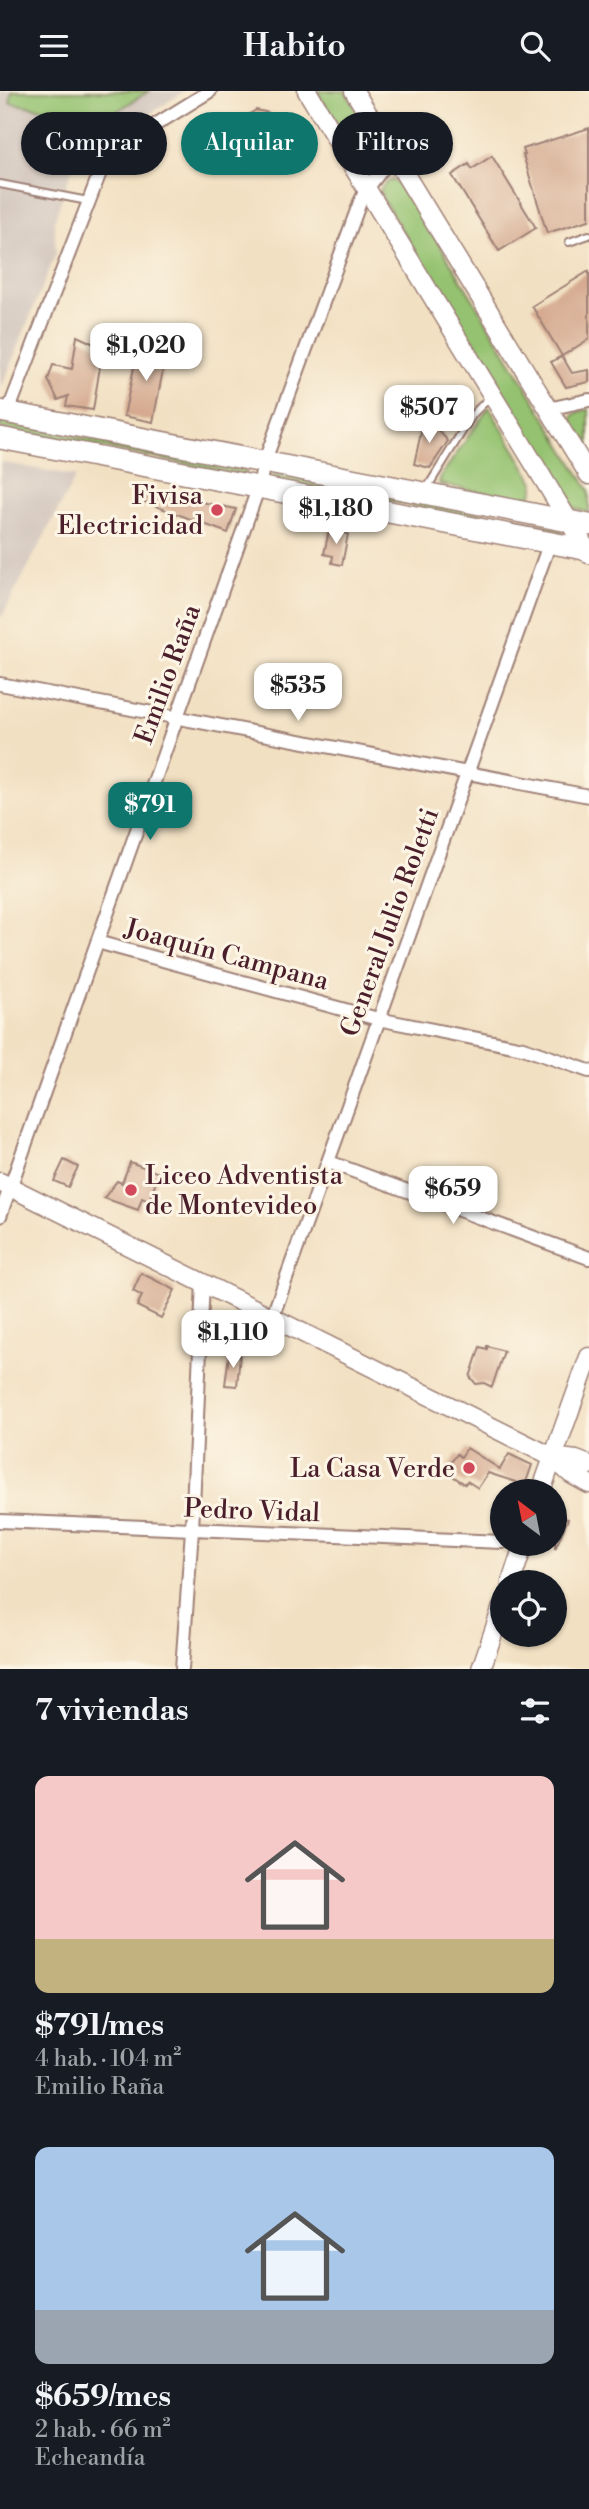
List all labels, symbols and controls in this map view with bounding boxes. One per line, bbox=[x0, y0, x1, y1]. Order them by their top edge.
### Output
text: Habito bbox=[243, 26, 346, 66]
icon: menu bbox=[35, 27, 73, 65]
icon: search bbox=[516, 27, 554, 65]
chip: Comprar bbox=[21, 112, 167, 175]
chip: Alquilar bbox=[181, 112, 318, 175]
chip: Filtros bbox=[332, 112, 453, 175]
pin: $1,020 bbox=[89, 323, 203, 383]
text: $1,020 bbox=[106, 332, 186, 360]
pin: $507 bbox=[388, 385, 470, 445]
text: $507 bbox=[400, 394, 458, 422]
place label: Fivisa Electricidad bbox=[57, 480, 204, 542]
pin: $1,180 bbox=[279, 487, 393, 546]
text: $1,180 bbox=[299, 495, 373, 523]
marker: Fivisa Electricidad bbox=[209, 502, 225, 518]
street label: Emilio Raña bbox=[128, 599, 208, 748]
pin: $535 bbox=[257, 663, 339, 723]
text: $535 bbox=[270, 672, 326, 700]
pin: $791 bbox=[109, 783, 191, 842]
text: $791 bbox=[124, 791, 176, 819]
street label: General Julio Roletti bbox=[334, 804, 446, 1041]
street label: Joaquín Campana bbox=[120, 912, 333, 998]
place label: Liceo Adventista de Montevideo bbox=[145, 1160, 344, 1222]
pin: $659 bbox=[412, 1167, 494, 1226]
text: $659 bbox=[425, 1175, 481, 1203]
marker: Liceo Adventista de Montevideo bbox=[123, 1182, 139, 1198]
pin: $1,110 bbox=[176, 1311, 290, 1370]
text: $1,110 bbox=[197, 1319, 269, 1347]
place label: La Casa Verde bbox=[290, 1453, 455, 1485]
marker: La Casa Verde bbox=[461, 1460, 477, 1476]
north arrow bbox=[490, 1479, 567, 1556]
map controls bbox=[490, 1479, 567, 1647]
street label: Pedro Vidal bbox=[183, 1493, 321, 1529]
button: locate bbox=[490, 1570, 567, 1647]
text: 7 viviendas bbox=[35, 1692, 189, 1730]
icon: filters bbox=[516, 1692, 554, 1730]
icon: home bbox=[232, 1822, 358, 1948]
text: $791/mes bbox=[35, 2007, 164, 2045]
text: 4 hab. · 104 m² bbox=[35, 2045, 181, 2073]
text: Emilio Raña bbox=[35, 2073, 164, 2101]
icon: home bbox=[232, 2193, 358, 2319]
text: $659/mes bbox=[35, 2378, 171, 2416]
text: 2 hab. · 66 m² bbox=[35, 2416, 171, 2444]
text: Echeandía bbox=[35, 2444, 145, 2472]

